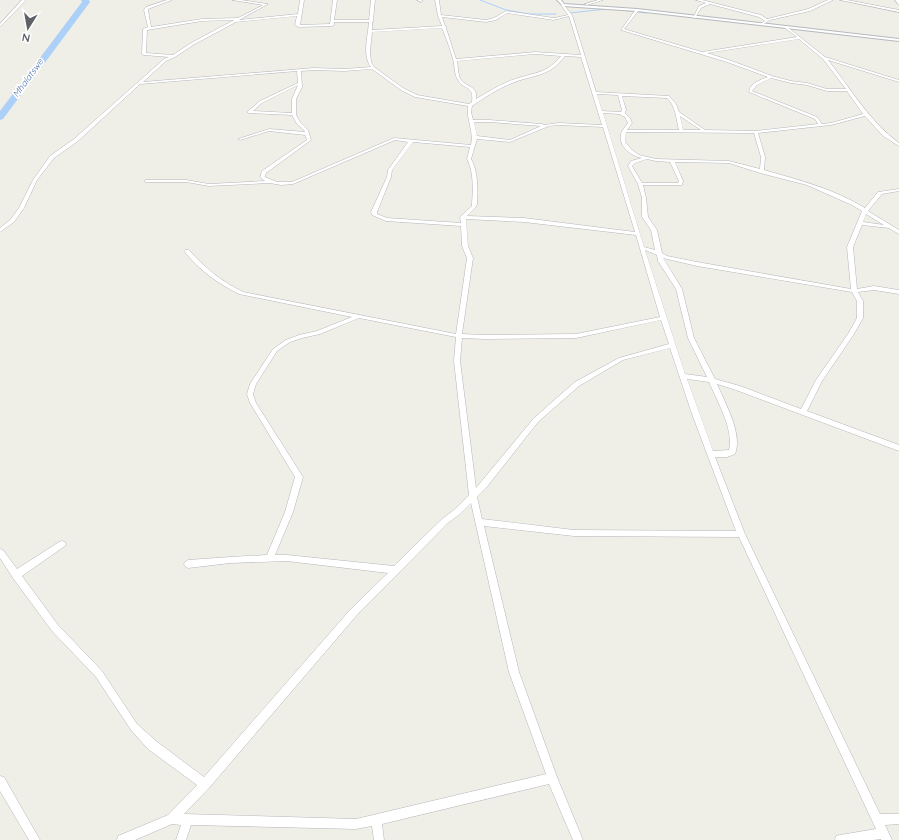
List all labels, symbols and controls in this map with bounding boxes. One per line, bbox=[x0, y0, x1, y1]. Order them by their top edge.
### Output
north arrow bbox=[8, 8, 48, 48]
text: N bbox=[21, 30, 31, 45]
water label: Mhalatswe bbox=[10, 56, 46, 99]

